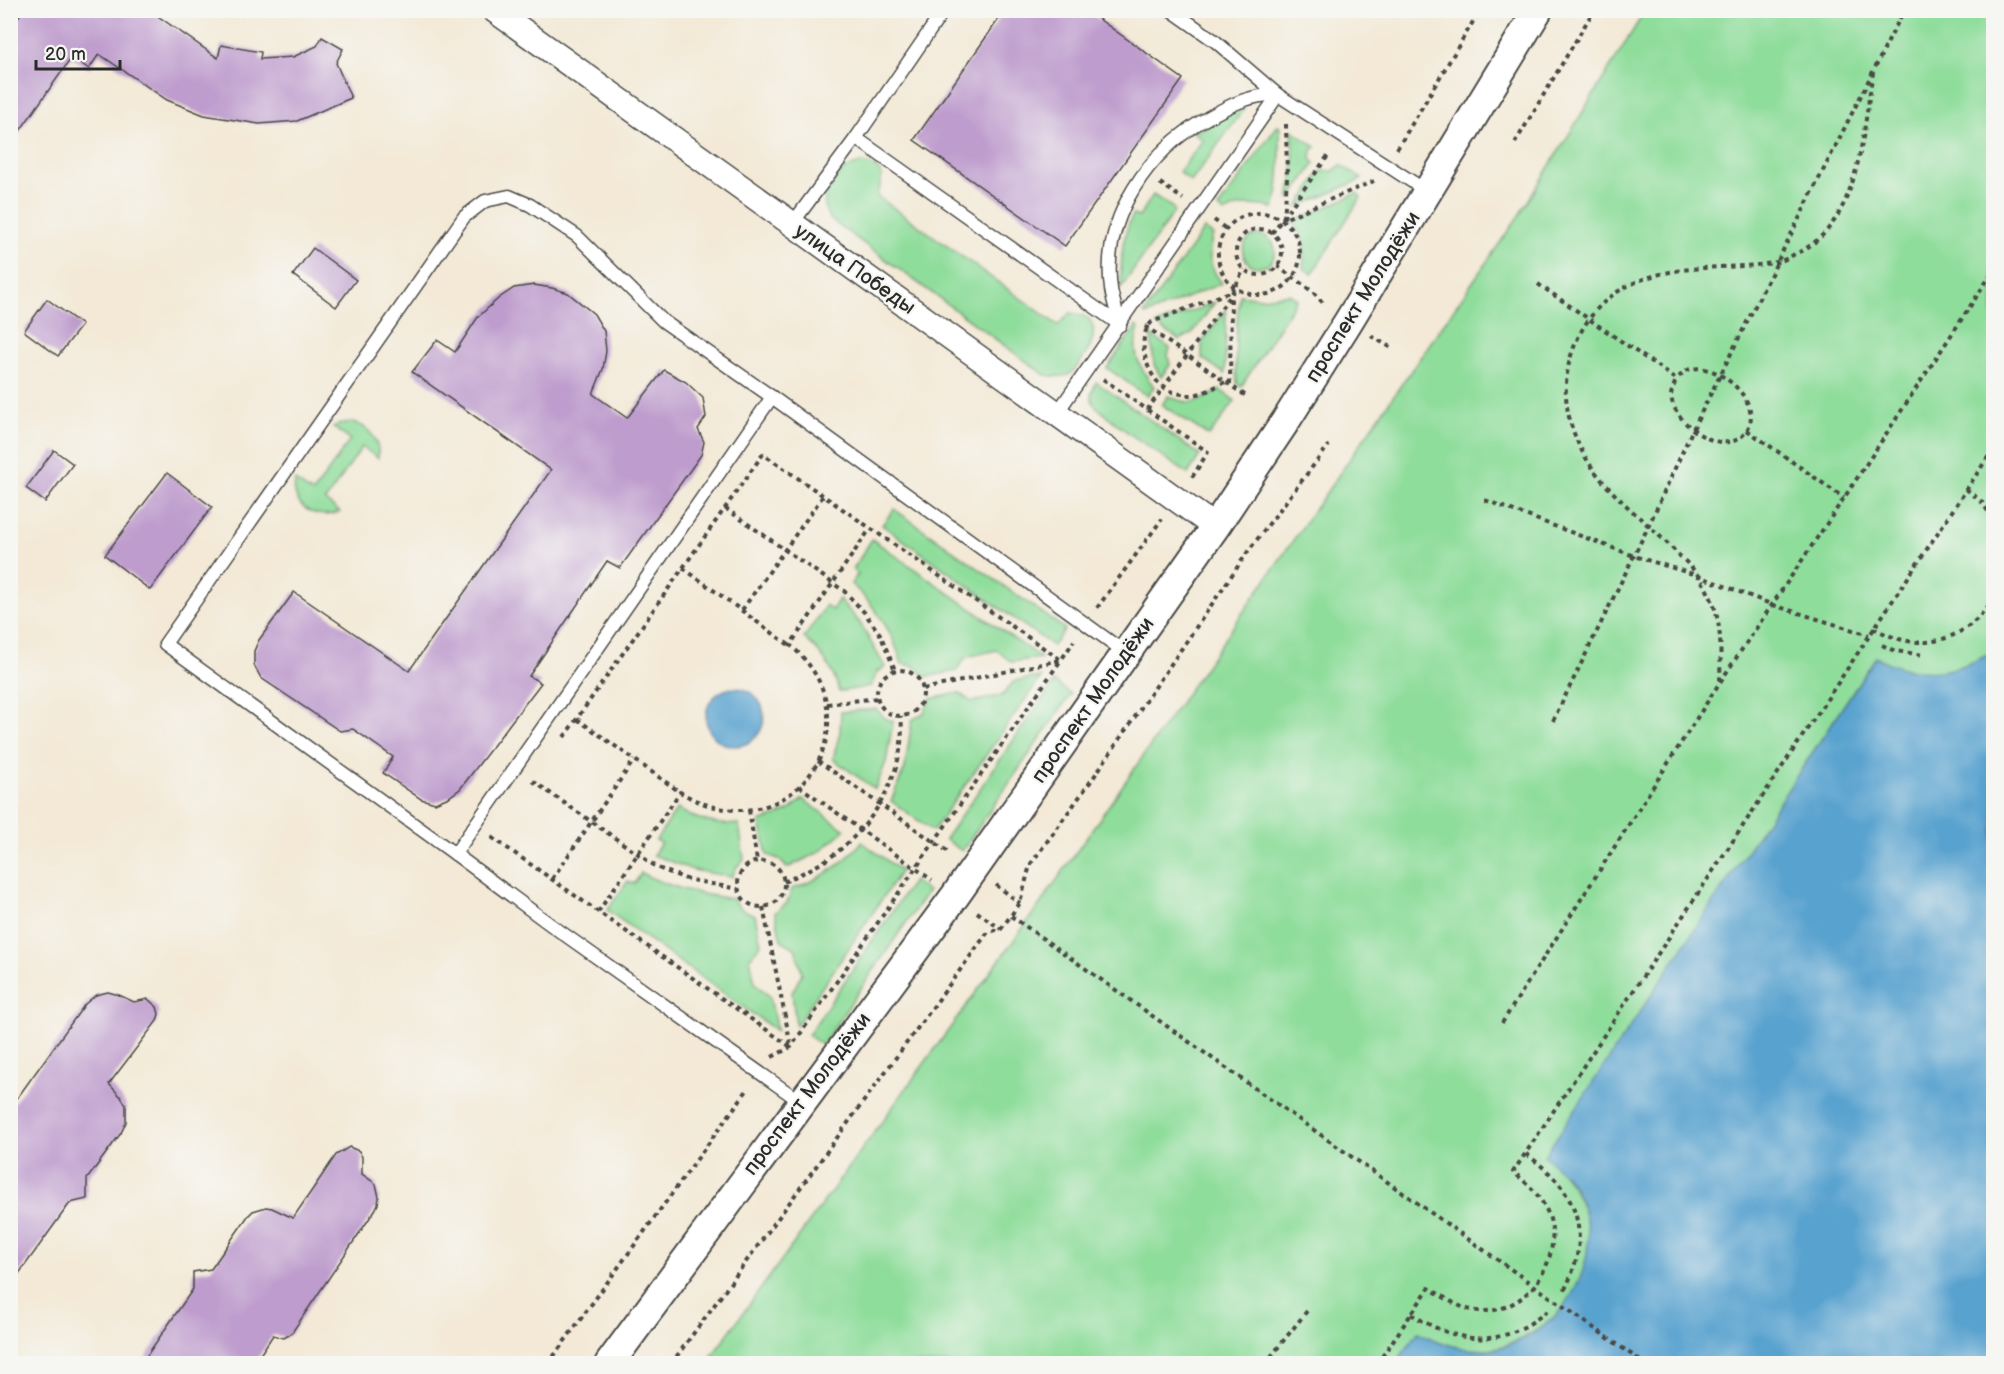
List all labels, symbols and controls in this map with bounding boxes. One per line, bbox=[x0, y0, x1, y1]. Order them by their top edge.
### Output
scale bar bbox=[36, 33, 120, 71]
text: 20 m bbox=[45, 44, 86, 65]
street label: проспект Молодёжи bbox=[1300, 207, 1426, 387]
street label: улица Победы bbox=[790, 218, 920, 320]
street label: проспект Молодёжи bbox=[1026, 612, 1160, 788]
street label: проспект Молодёжи bbox=[738, 1008, 876, 1180]

